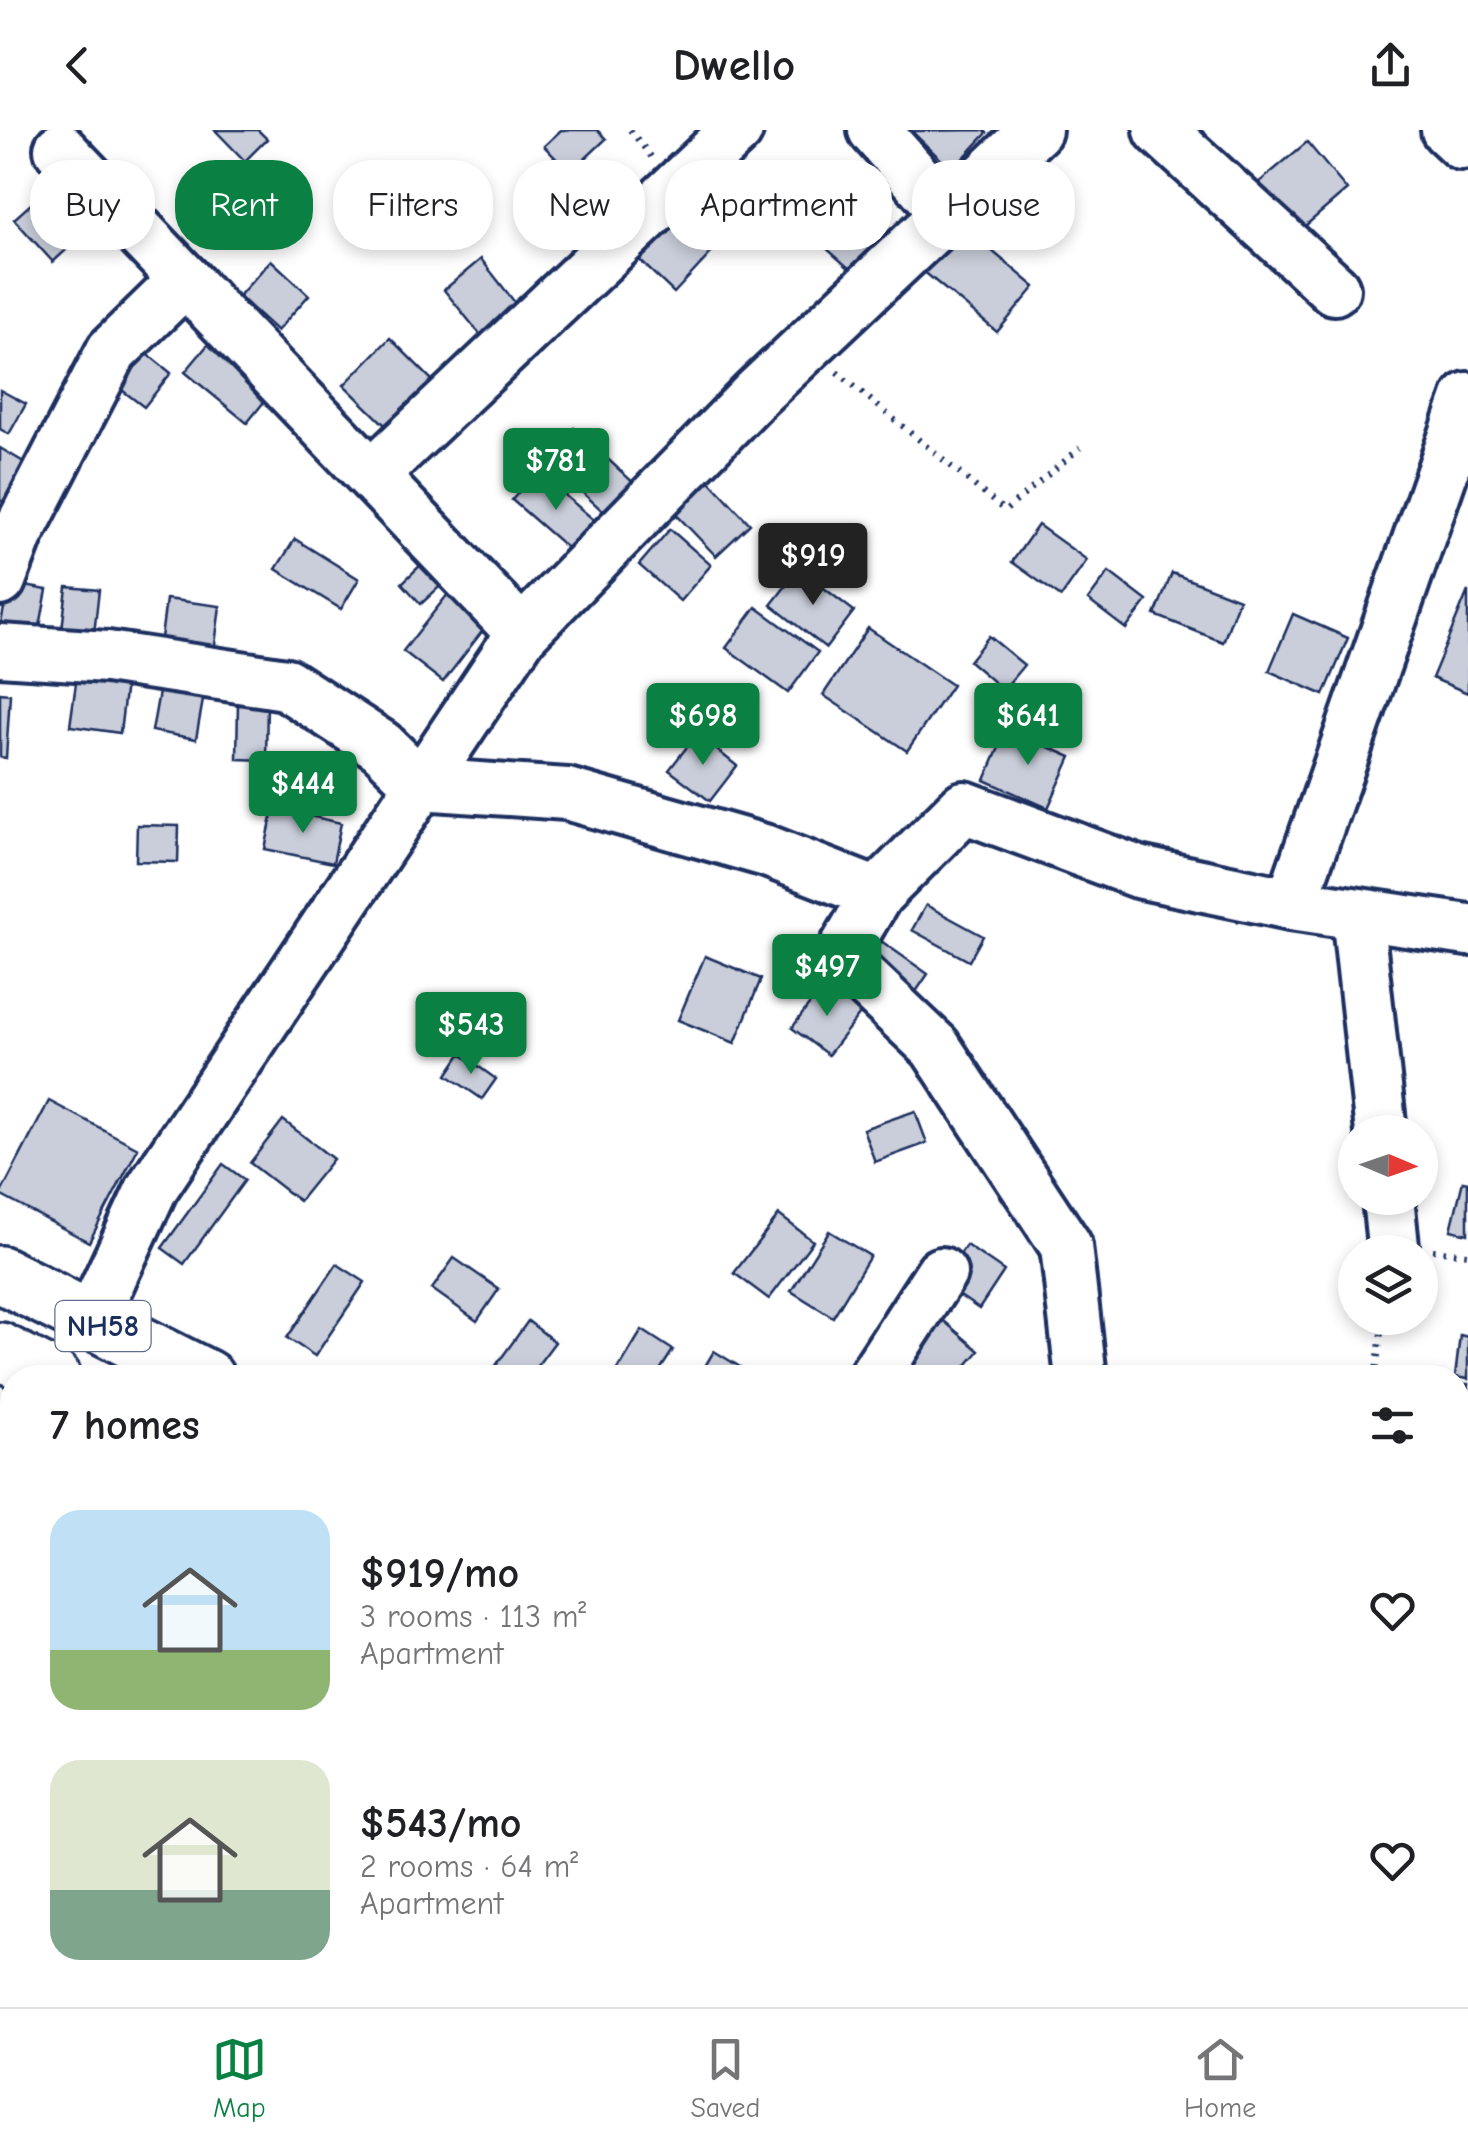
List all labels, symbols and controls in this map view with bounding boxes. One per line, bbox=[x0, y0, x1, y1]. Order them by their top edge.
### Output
icon: back bbox=[50, 38, 105, 93]
icon: share bbox=[1363, 38, 1418, 93]
text: Dwello bbox=[673, 39, 795, 91]
chip: Buy bbox=[30, 160, 155, 250]
chip: Rent bbox=[175, 160, 313, 250]
chip: Filters bbox=[333, 160, 493, 250]
chip: New bbox=[513, 160, 645, 250]
chip: Apartment bbox=[665, 160, 892, 250]
chip: House bbox=[912, 160, 1075, 250]
pin: $781 bbox=[497, 428, 615, 513]
text: $781 bbox=[525, 442, 587, 479]
pin: $919 bbox=[754, 523, 872, 608]
text: $919 bbox=[780, 537, 846, 574]
pin: $698 bbox=[644, 683, 762, 768]
pin: $641 bbox=[969, 683, 1087, 768]
text: $698 bbox=[668, 697, 738, 734]
text: $641 bbox=[996, 697, 1060, 734]
pin: $444 bbox=[244, 751, 362, 836]
text: $444 bbox=[271, 765, 335, 802]
pin: $497 bbox=[768, 934, 886, 1019]
text: $497 bbox=[794, 948, 860, 985]
pin: $543 bbox=[412, 992, 530, 1077]
text: $543 bbox=[437, 1006, 505, 1043]
north arrow bbox=[1338, 1115, 1438, 1215]
map controls bbox=[1338, 1115, 1438, 1335]
button: layers bbox=[1338, 1235, 1438, 1335]
road number: NH58 bbox=[56, 1301, 150, 1351]
icon: filters bbox=[1365, 1398, 1420, 1453]
text: 7 homes bbox=[50, 1401, 200, 1450]
text: $919/mo bbox=[360, 1549, 519, 1598]
icon: home bbox=[130, 1550, 250, 1670]
icon: heart bbox=[1365, 1583, 1420, 1638]
text: 3 rooms · 113 m² bbox=[360, 1598, 586, 1635]
text: Apartment bbox=[360, 1635, 503, 1672]
text: $543/mo bbox=[360, 1799, 522, 1848]
icon: home bbox=[130, 1800, 250, 1920]
icon: heart bbox=[1365, 1833, 1420, 1888]
text: 2 rooms · 64 m² bbox=[360, 1848, 578, 1885]
text: Apartment bbox=[360, 1885, 503, 1922]
tab: Map bbox=[212, 2032, 267, 2124]
tab: Saved bbox=[690, 2032, 760, 2124]
tab: Home bbox=[1184, 2032, 1256, 2124]

